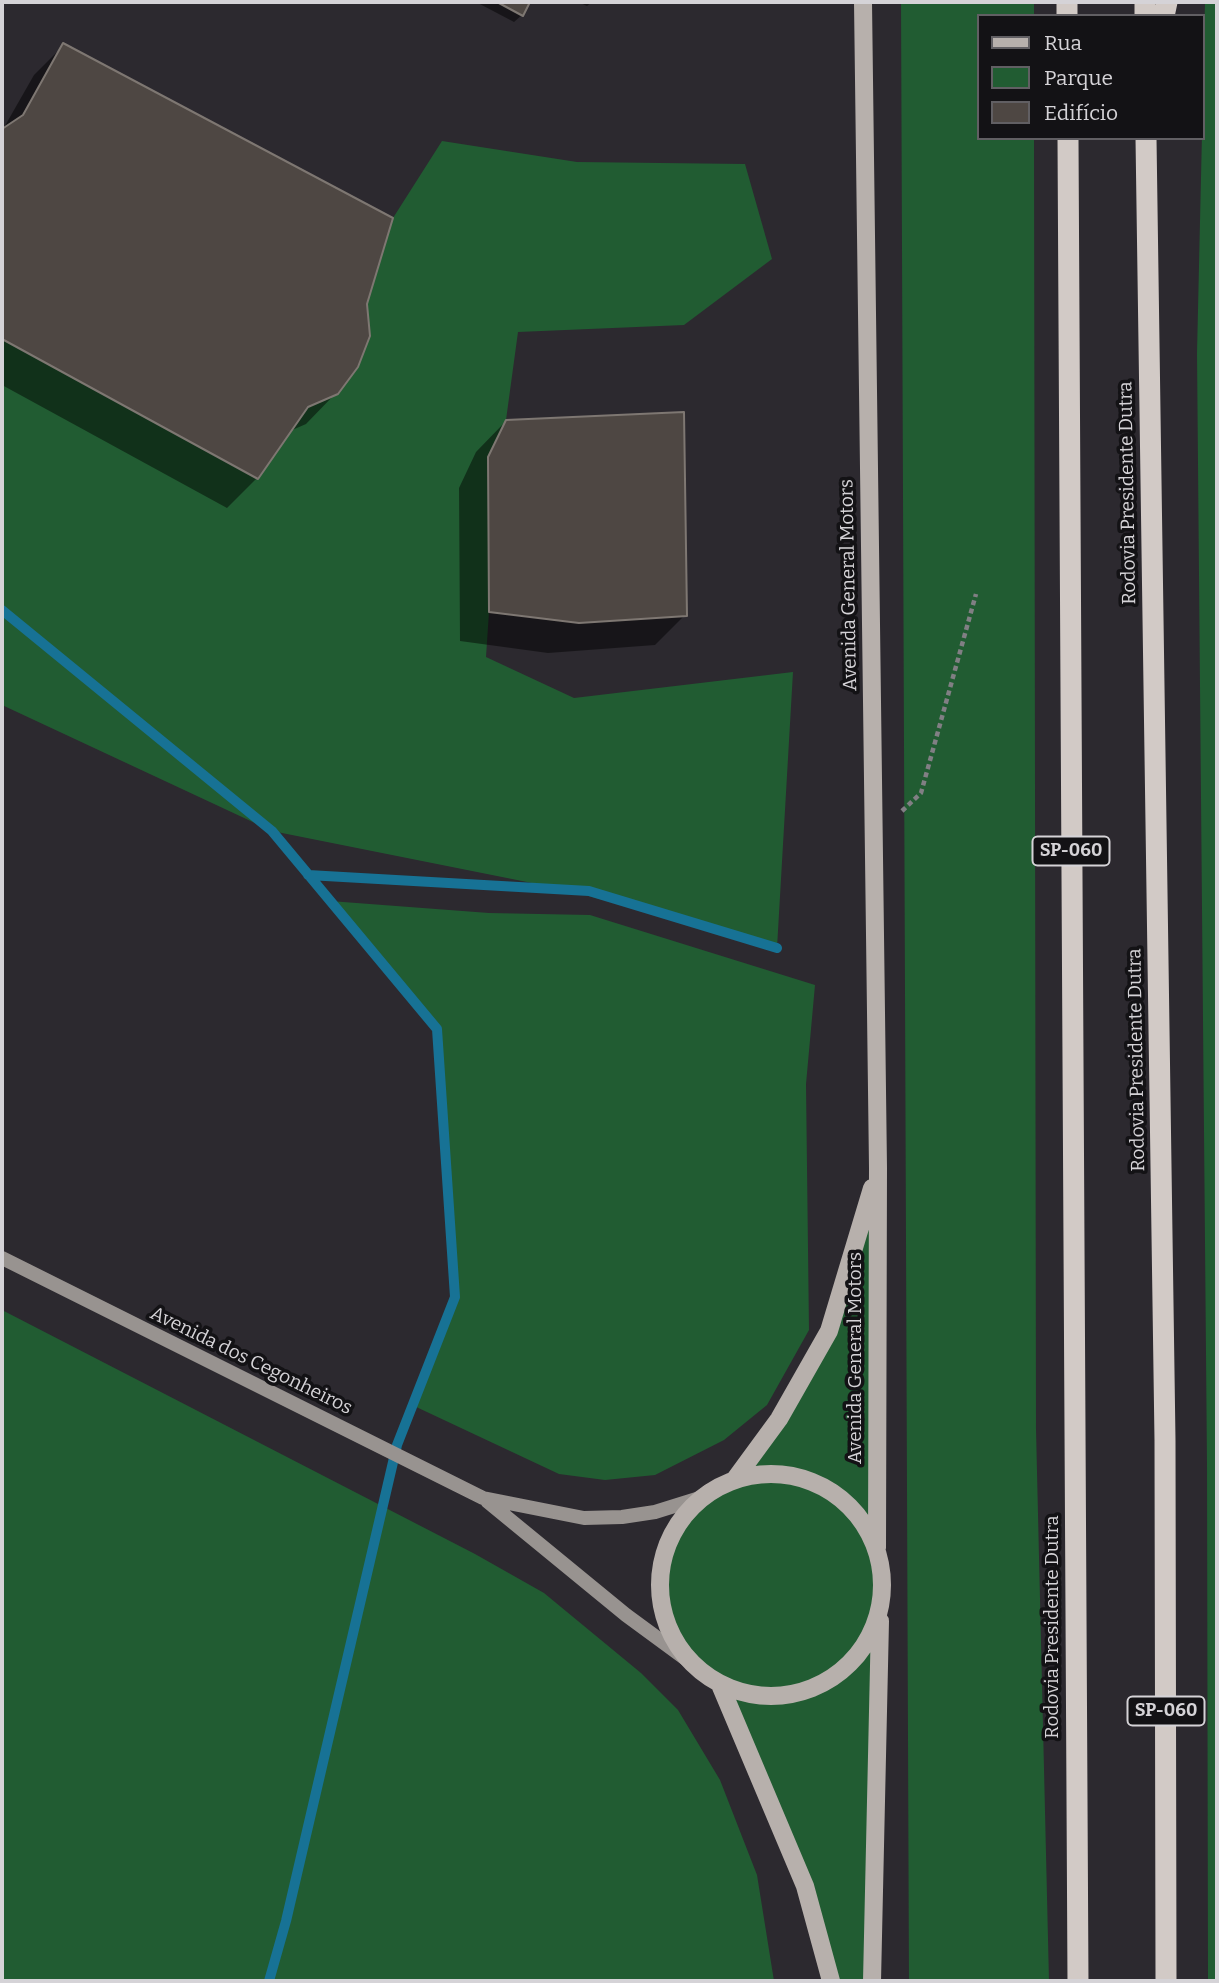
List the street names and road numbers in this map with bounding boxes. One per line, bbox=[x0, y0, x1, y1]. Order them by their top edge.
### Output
street label: Rodovia Presidente Dutra bbox=[1115, 381, 1141, 605]
street label: Avenida General Motors bbox=[836, 479, 862, 691]
road number: SP-060 bbox=[1032, 836, 1110, 866]
street label: Rodovia Presidente Dutra bbox=[1124, 948, 1150, 1172]
street label: Avenida General Motors bbox=[845, 1252, 867, 1464]
street label: Avenida dos Cegonheiros bbox=[146, 1302, 356, 1420]
street label: Rodovia Presidente Dutra bbox=[1042, 1515, 1064, 1739]
road number: SP-060 bbox=[1128, 1696, 1204, 1726]

